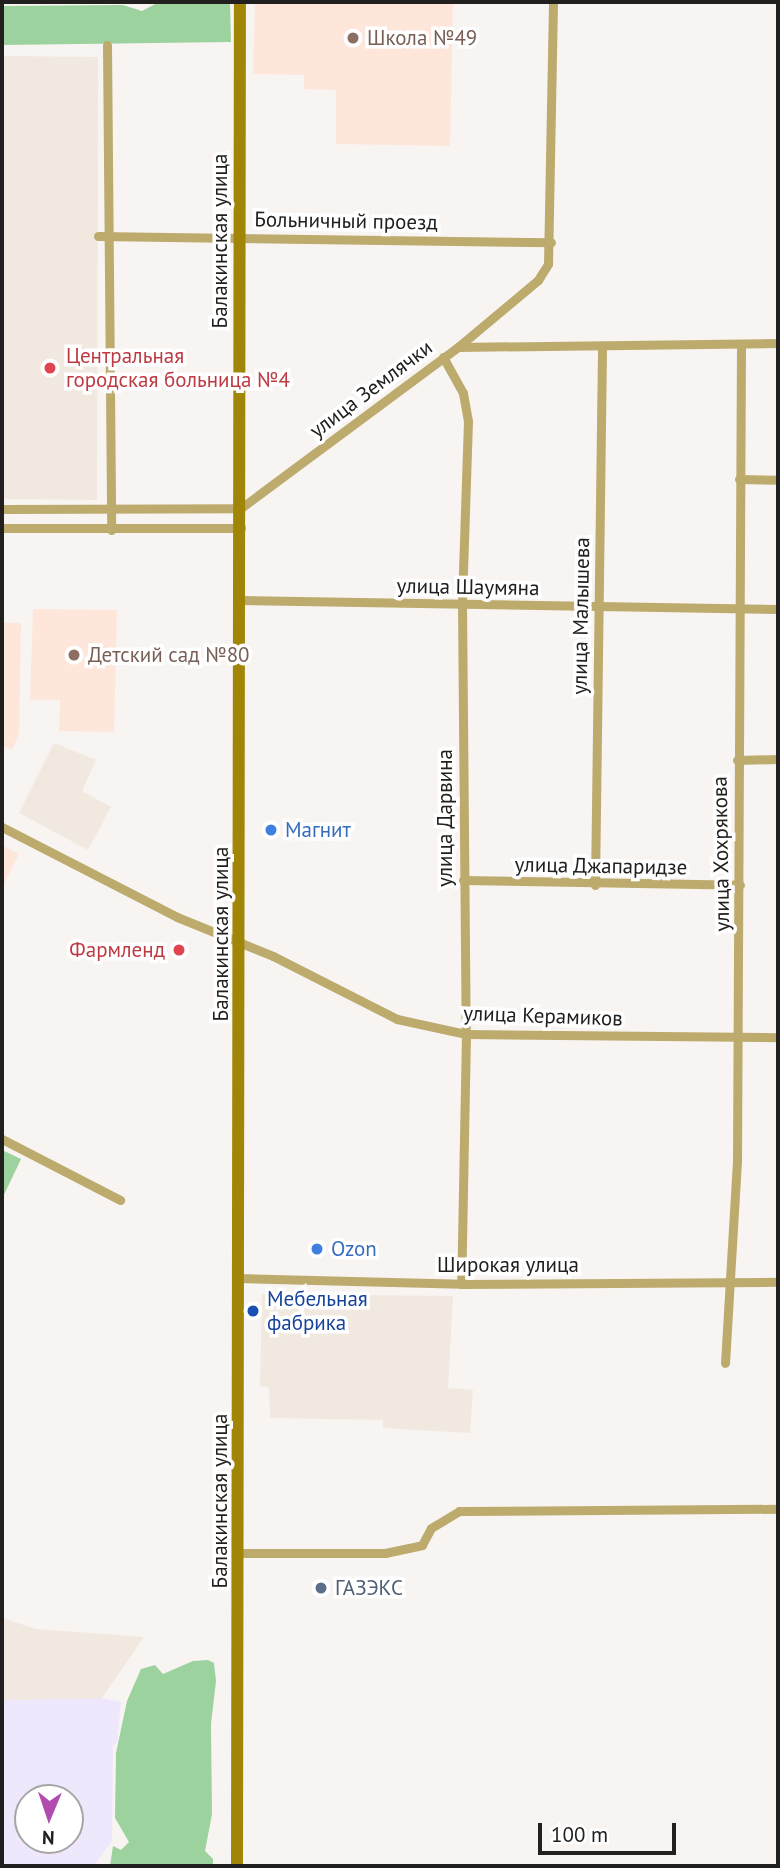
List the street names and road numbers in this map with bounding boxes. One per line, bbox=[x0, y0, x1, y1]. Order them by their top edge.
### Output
street label: Балакинская улица bbox=[207, 154, 233, 328]
street label: Больничный проезд bbox=[254, 207, 438, 235]
street label: улица Землячки bbox=[305, 335, 437, 443]
street label: улица Малышева bbox=[567, 537, 595, 695]
street label: улица Шаумяна bbox=[396, 573, 540, 601]
street label: улица Дарвина bbox=[432, 749, 458, 887]
street label: улица Хохрякова bbox=[707, 776, 735, 932]
street label: Балакинская улица bbox=[208, 847, 234, 1021]
street label: улица Джапаридзе bbox=[514, 852, 688, 880]
street label: улица Керамиков bbox=[463, 1001, 623, 1031]
street label: Широкая улица bbox=[437, 1252, 579, 1278]
street label: Балакинская улица bbox=[207, 1414, 233, 1588]

